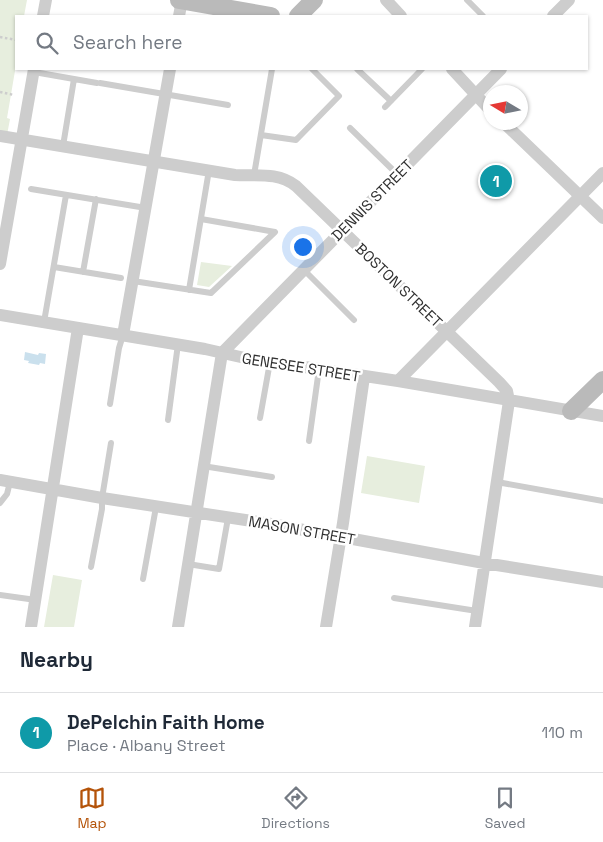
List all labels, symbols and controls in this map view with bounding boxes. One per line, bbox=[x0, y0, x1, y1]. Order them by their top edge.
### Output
search box bbox=[15, 15, 588, 70]
icon: search bbox=[33, 29, 61, 57]
text: Search here bbox=[73, 30, 183, 55]
north arrow bbox=[483, 85, 528, 130]
street label: DENNIS STREET bbox=[327, 155, 417, 245]
pin: 1 bbox=[480, 162, 512, 200]
your location bbox=[290, 234, 316, 260]
street label: BOSTON STREET bbox=[352, 239, 447, 331]
street label: GENESEE STREET bbox=[241, 348, 362, 386]
street label: MASON STREET bbox=[247, 511, 357, 549]
text: Nearby bbox=[20, 646, 93, 673]
text: DePelchin Faith Home bbox=[67, 710, 265, 735]
text: 1 bbox=[32, 722, 40, 743]
text: 110 m bbox=[541, 722, 583, 743]
text: Place · Albany Street bbox=[67, 735, 226, 756]
tab: Map bbox=[77, 784, 107, 832]
tab: Directions bbox=[261, 784, 330, 832]
tab: Saved bbox=[485, 784, 526, 832]

